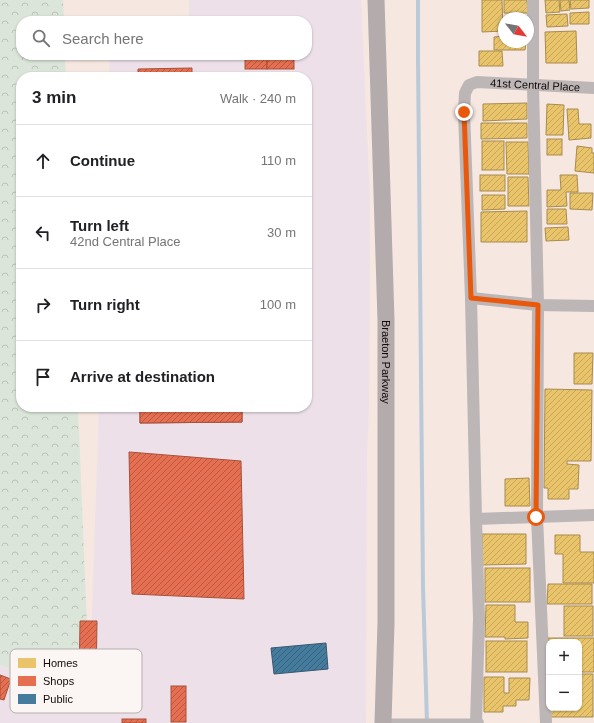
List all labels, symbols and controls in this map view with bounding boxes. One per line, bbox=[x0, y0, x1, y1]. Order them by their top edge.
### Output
north arrow bbox=[498, 12, 534, 48]
search box bbox=[16, 16, 312, 60]
icon: search bbox=[30, 27, 52, 49]
text: Search here bbox=[62, 30, 144, 47]
street label: 41st Central Place bbox=[490, 77, 580, 93]
text: 3 min bbox=[32, 88, 76, 107]
text: Walk · 240 m bbox=[220, 91, 296, 106]
route end bbox=[455, 103, 473, 121]
icon: ahead bbox=[32, 150, 54, 172]
text: Continue bbox=[70, 152, 135, 169]
text: 110 m bbox=[261, 153, 296, 168]
text: Turn left bbox=[70, 217, 129, 234]
icon: left bbox=[32, 222, 54, 244]
text: 30 m bbox=[267, 225, 296, 240]
text: 42nd Central Place bbox=[70, 234, 181, 249]
icon: right bbox=[32, 294, 54, 316]
text: Turn right bbox=[70, 296, 140, 313]
text: 100 m bbox=[260, 297, 296, 312]
street label: Braeton Parkway bbox=[380, 320, 392, 404]
icon: arrive bbox=[32, 366, 54, 388]
text: Arrive at destination bbox=[70, 368, 215, 385]
route start bbox=[527, 508, 545, 526]
map controls bbox=[546, 639, 582, 711]
button: + bbox=[546, 639, 582, 675]
legend bbox=[10, 649, 142, 713]
text: Homes bbox=[43, 657, 78, 669]
text: Shops bbox=[43, 675, 75, 687]
button: − bbox=[546, 675, 582, 711]
text: Public bbox=[43, 693, 73, 705]

